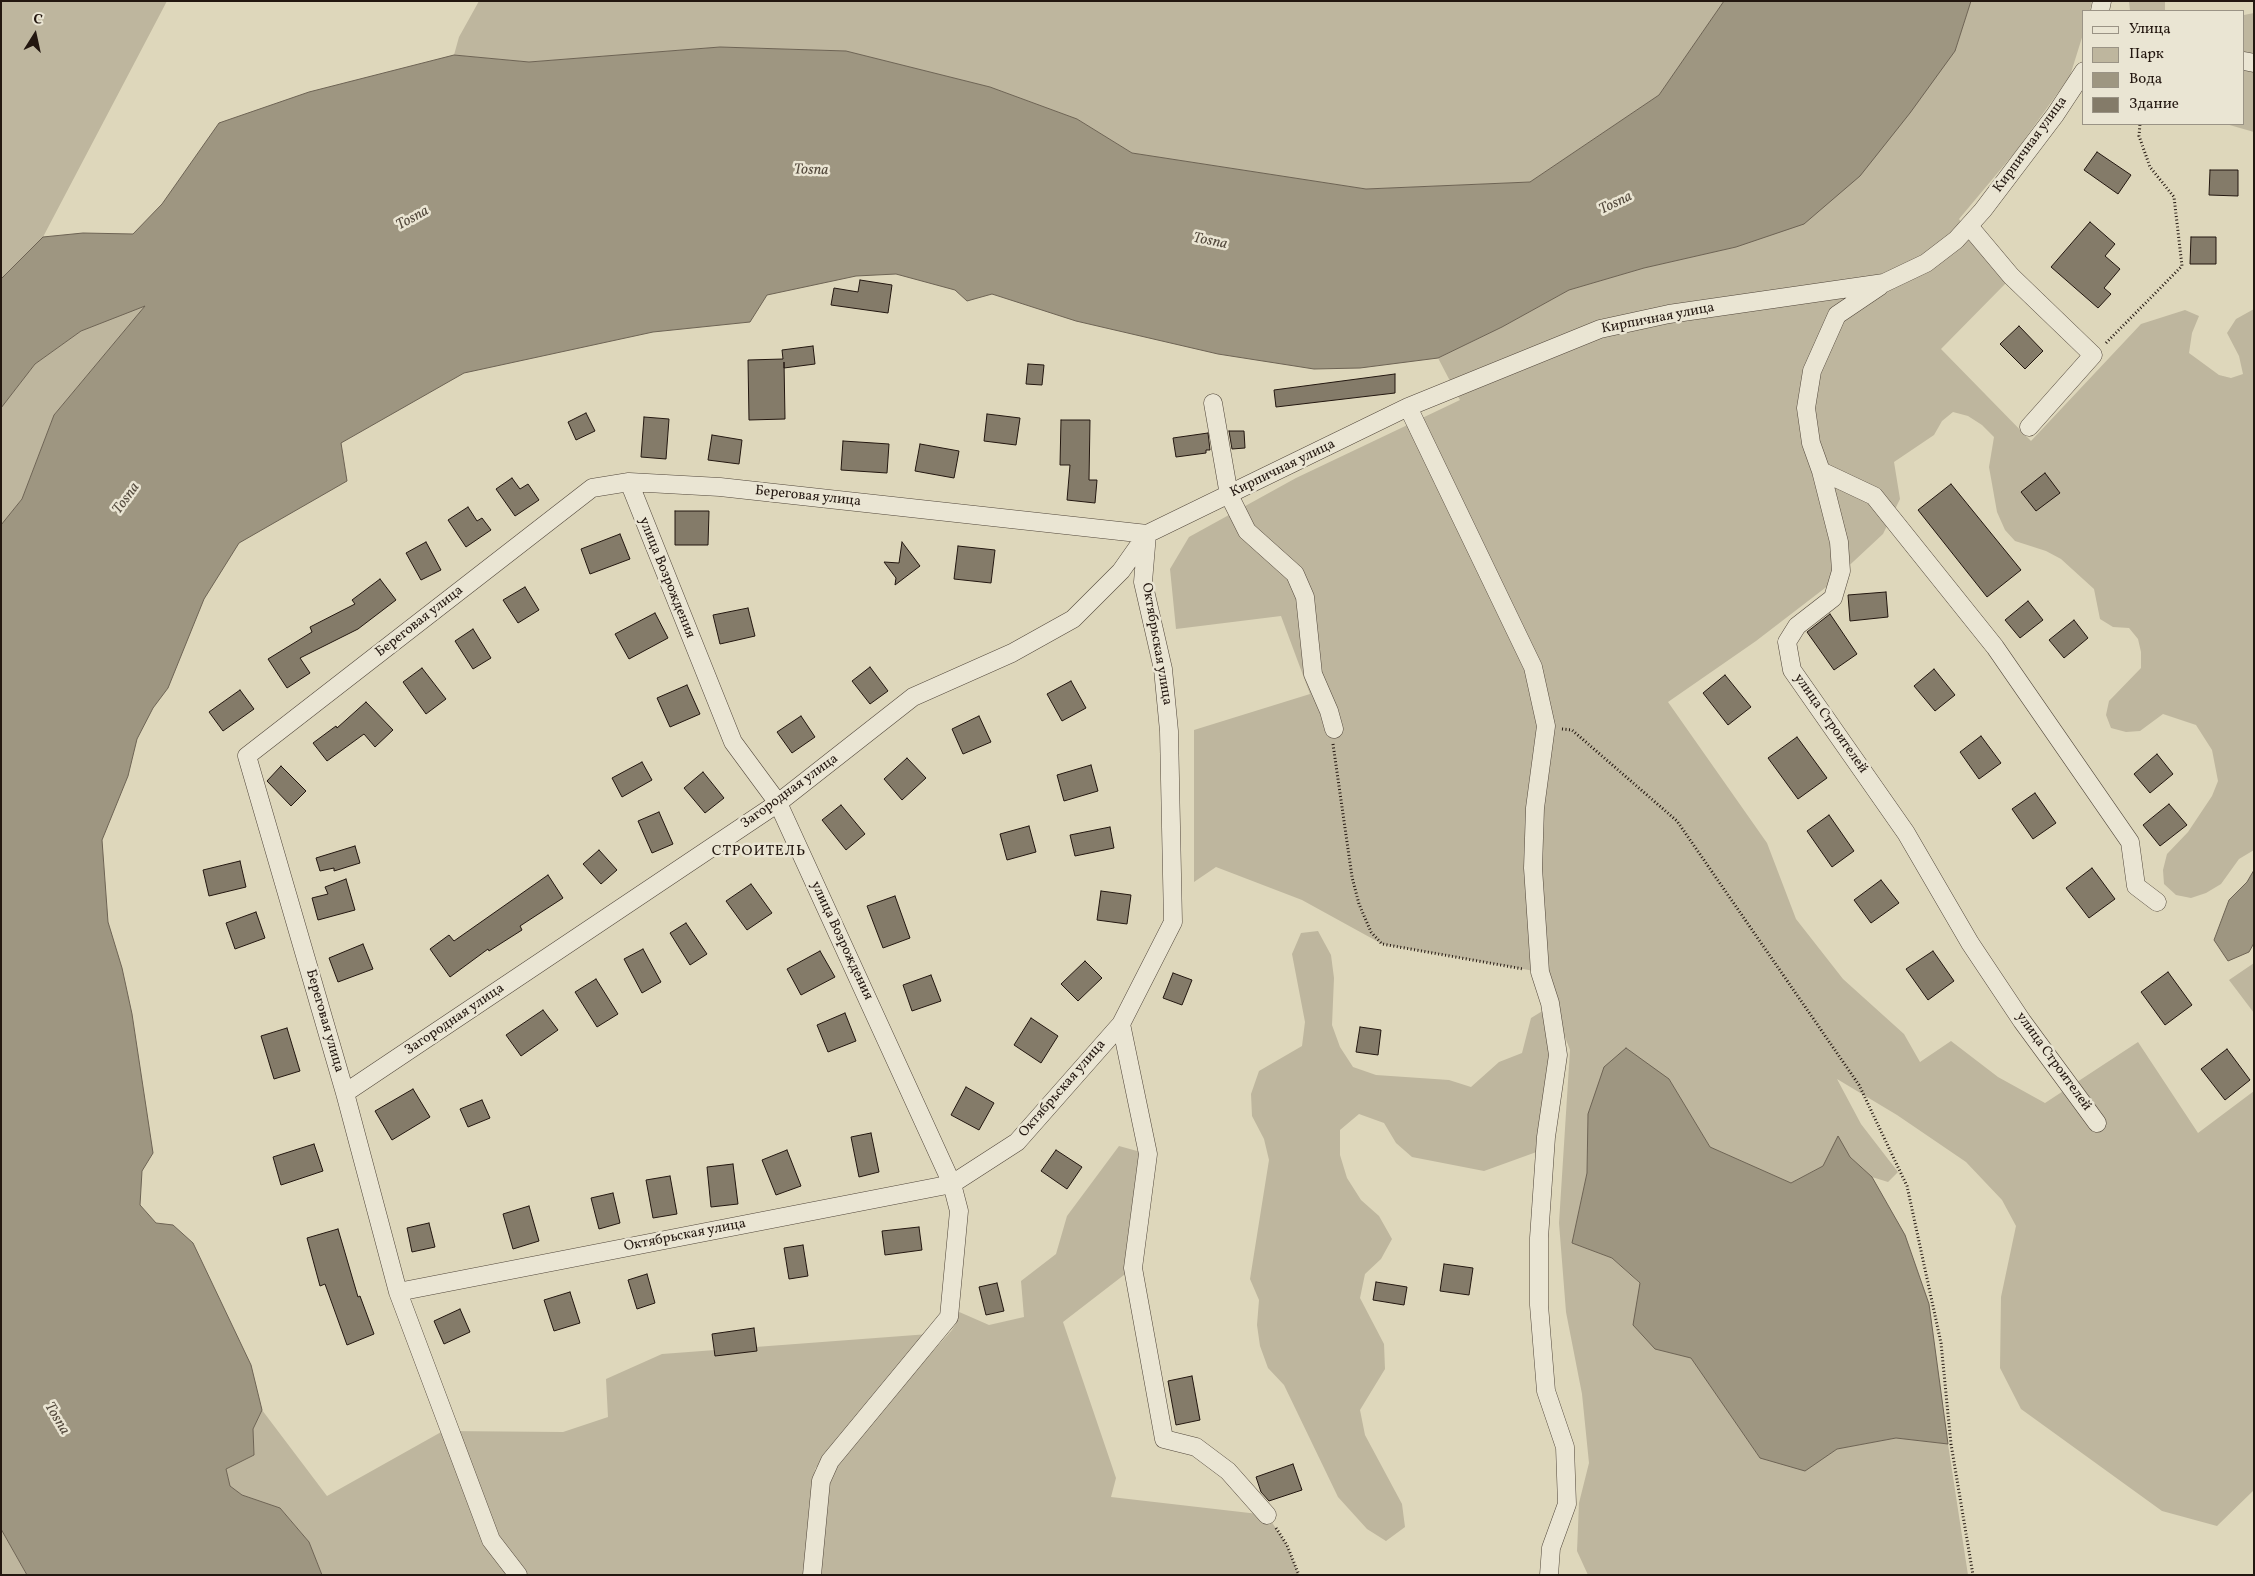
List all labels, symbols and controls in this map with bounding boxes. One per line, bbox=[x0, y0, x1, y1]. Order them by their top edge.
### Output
north arrow bbox=[10, 10, 60, 60]
text: С bbox=[32, 10, 44, 30]
legend bbox=[2082, 10, 2245, 125]
text: Улица bbox=[2129, 19, 2171, 40]
text: Парк bbox=[2129, 44, 2164, 65]
text: Вода bbox=[2129, 69, 2162, 90]
street label: Кирпичная улица bbox=[1990, 94, 2072, 196]
text: Здание bbox=[2129, 94, 2179, 115]
water label: Tosna bbox=[794, 162, 828, 180]
water label: Tosna bbox=[1596, 188, 1636, 220]
water label: Tosna bbox=[393, 203, 433, 235]
water label: Tosna bbox=[1191, 230, 1229, 254]
street label: Кирпичная улица bbox=[1600, 300, 1716, 338]
street label: Кирпичная улица bbox=[1228, 436, 1338, 502]
water label: Tosna bbox=[110, 480, 144, 518]
street label: Береговая улица bbox=[754, 483, 862, 511]
street label: улица Возрождения bbox=[634, 515, 698, 641]
street label: Октябрьская улица bbox=[1137, 581, 1175, 707]
street label: Береговая улица bbox=[373, 583, 467, 661]
street label: улица Строителей bbox=[1789, 671, 1871, 777]
street label: Загородная улица bbox=[738, 751, 842, 833]
district label: СТРОИТЕЛЬ bbox=[711, 843, 807, 861]
street label: улица Возрождения bbox=[806, 879, 876, 1003]
street label: Береговая улица bbox=[301, 968, 347, 1074]
street label: Загородная улица bbox=[402, 981, 508, 1059]
street label: улица Строителей bbox=[2012, 1009, 2094, 1115]
street label: Октябрьская улица bbox=[1016, 1037, 1110, 1141]
street label: Октябрьская улица bbox=[623, 1216, 747, 1256]
water label: Tosna bbox=[39, 1400, 73, 1438]

